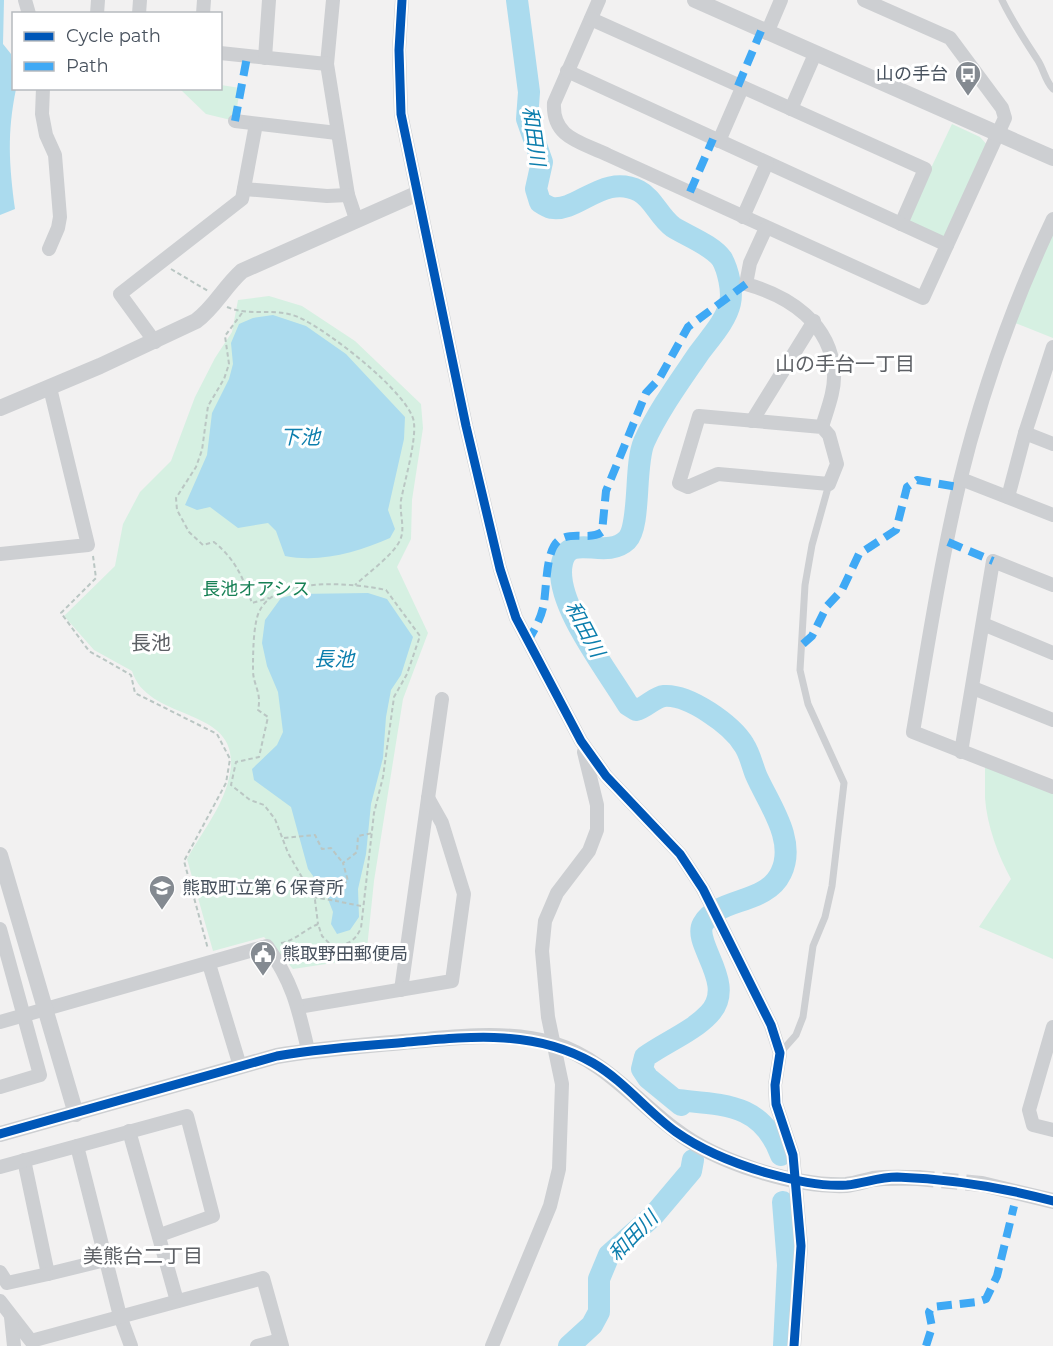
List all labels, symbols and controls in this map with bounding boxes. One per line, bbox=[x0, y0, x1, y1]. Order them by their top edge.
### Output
legend bbox=[12, 12, 222, 90]
text: Cycle path bbox=[66, 25, 161, 47]
text: Path bbox=[66, 55, 109, 77]
bus stop icon: 山の手台 bbox=[953, 59, 983, 97]
place label: 山の手台 bbox=[876, 63, 948, 85]
water label: 和田川 bbox=[518, 105, 550, 169]
district label: 山の手台一丁目 bbox=[775, 352, 915, 376]
water label: 下池 bbox=[280, 425, 322, 449]
park label: 長池オアシス bbox=[202, 578, 310, 600]
water label: 和田川 bbox=[560, 597, 611, 663]
district label: 長池 bbox=[131, 631, 171, 655]
water label: 長池 bbox=[314, 647, 356, 671]
school or university icon: 熊取町立第６保育所 bbox=[147, 873, 177, 911]
place label: 熊取町立第６保育所 bbox=[182, 877, 344, 899]
public building icon: 熊取野田郵便局 bbox=[248, 939, 278, 977]
place label: 熊取野田郵便局 bbox=[282, 943, 408, 965]
water label: 和田川 bbox=[604, 1205, 664, 1266]
district label: 美熊台二丁目 bbox=[83, 1244, 203, 1268]

